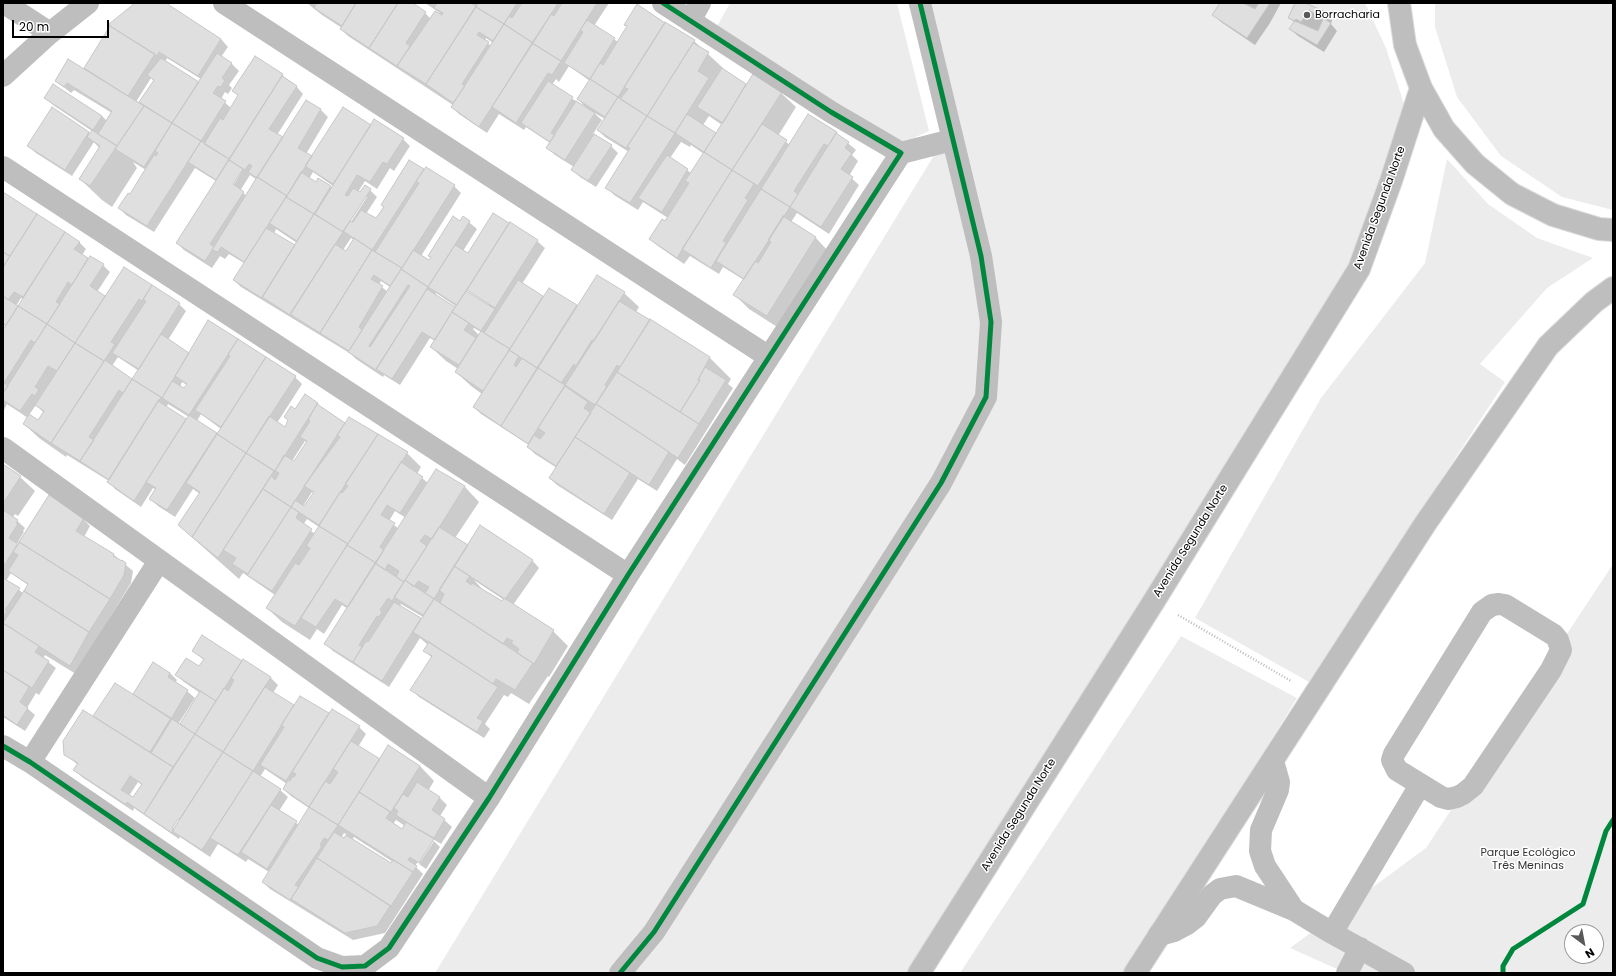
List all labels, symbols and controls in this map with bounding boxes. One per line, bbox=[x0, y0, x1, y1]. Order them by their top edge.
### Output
place label: Borracharia bbox=[1315, 8, 1380, 22]
marker: Borracharia bbox=[1302, 10, 1312, 20]
scale bar bbox=[14, 12, 111, 38]
text: 20 m bbox=[19, 18, 49, 35]
street label: Avenida Segunda Norte bbox=[1352, 145, 1408, 271]
street label: Avenida Segunda Norte bbox=[1151, 482, 1231, 600]
street label: Avenida Segunda Norte bbox=[979, 756, 1059, 874]
park label: Parque Ecológico Três Meninas bbox=[1480, 846, 1576, 872]
north arrow bbox=[1564, 924, 1604, 964]
text: N bbox=[1582, 944, 1598, 962]

